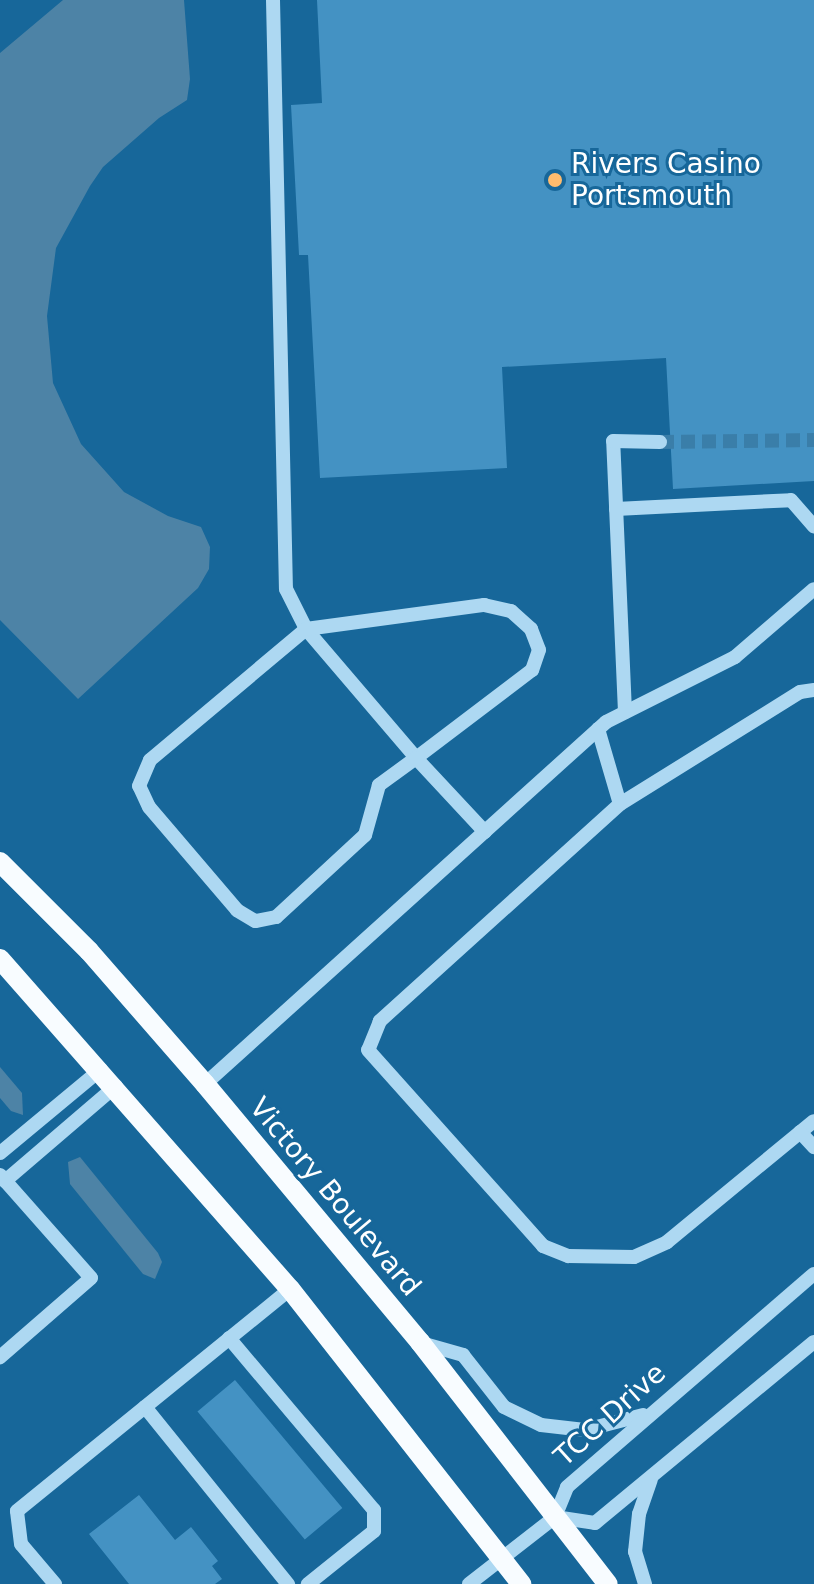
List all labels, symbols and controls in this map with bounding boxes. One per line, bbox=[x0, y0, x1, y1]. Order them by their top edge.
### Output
place label: Rivers Casino Portsmouth bbox=[571, 147, 761, 213]
marker: Rivers Casino Portsmouth bbox=[546, 171, 564, 189]
street label: Victory Boulevard bbox=[242, 1091, 428, 1303]
street label: TCC Drive bbox=[547, 1356, 673, 1474]

